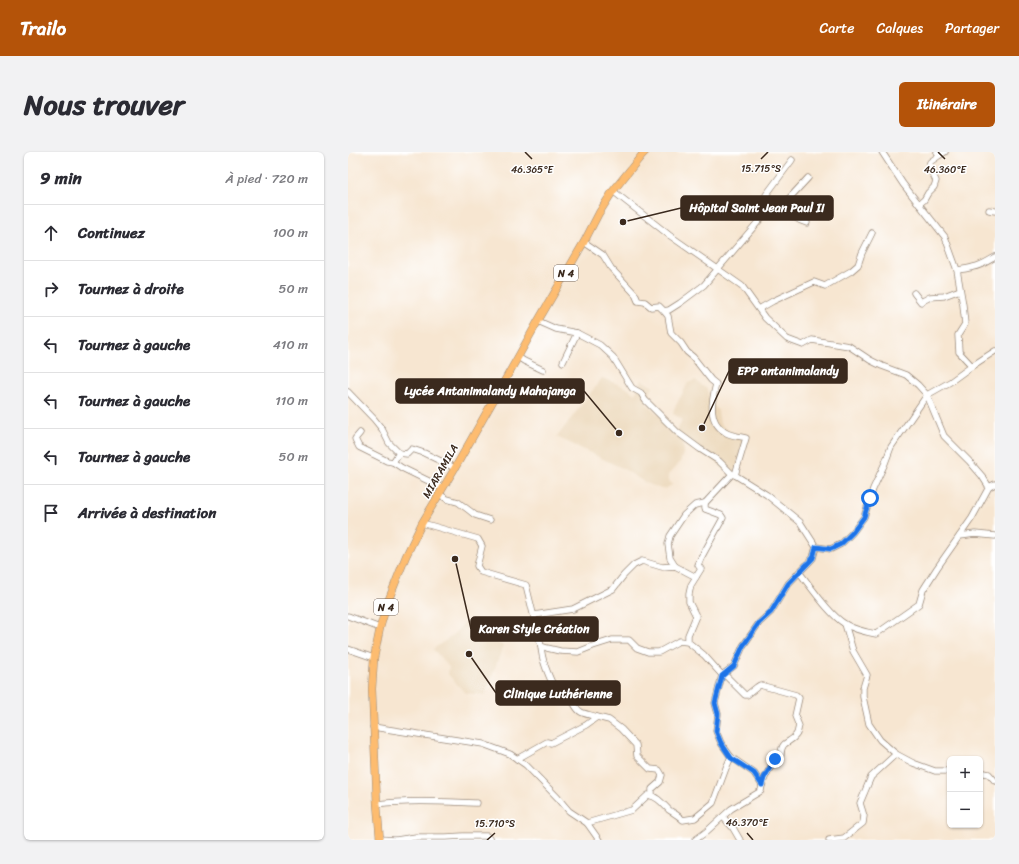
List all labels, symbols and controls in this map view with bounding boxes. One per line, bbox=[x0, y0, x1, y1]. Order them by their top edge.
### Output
text: Trailo bbox=[20, 12, 66, 45]
text: Carte bbox=[820, 16, 854, 41]
text: Calques bbox=[876, 16, 923, 41]
text: Partager bbox=[945, 16, 999, 41]
text: Nous trouver bbox=[24, 80, 184, 129]
button: Itinéraire bbox=[899, 82, 995, 127]
text: 15.715°S bbox=[741, 160, 782, 178]
text: 46.365°E bbox=[511, 161, 554, 179]
text: 46.360°E bbox=[924, 161, 968, 179]
text: 9 min bbox=[40, 163, 82, 193]
text: À pied · 720 m bbox=[225, 167, 308, 190]
callout: Hôpital Saint Jean Paul II bbox=[681, 196, 833, 220]
text: Hôpital Saint Jean Paul II bbox=[688, 197, 825, 219]
text: Continuez bbox=[78, 220, 145, 246]
text: 100 m bbox=[273, 221, 308, 244]
icon: ahead bbox=[40, 222, 62, 244]
road number: N 4 bbox=[554, 265, 578, 281]
text: Tournez à droite bbox=[78, 276, 184, 302]
text: 50 m bbox=[278, 277, 308, 300]
icon: right bbox=[40, 278, 62, 300]
text: Tournez à gauche bbox=[78, 332, 190, 358]
text: 410 m bbox=[273, 333, 308, 356]
icon: left bbox=[40, 334, 62, 356]
callout: EPP antanimalandy bbox=[729, 359, 847, 383]
text: EPP antanimalandy bbox=[737, 360, 839, 382]
callout: Lycée Antanimalandy Mahajanga bbox=[396, 379, 584, 403]
text: Lycée Antanimalandy Mahajanga bbox=[404, 380, 577, 402]
text: Tournez à gauche bbox=[78, 388, 190, 414]
text: 110 m bbox=[275, 389, 308, 412]
icon: left bbox=[40, 390, 62, 412]
street label: MIARAMILA bbox=[417, 441, 464, 502]
text: Tournez à gauche bbox=[78, 444, 190, 470]
text: 50 m bbox=[278, 445, 308, 468]
icon: left bbox=[40, 446, 62, 468]
route start bbox=[861, 489, 879, 507]
text: Arrivée à destination bbox=[78, 500, 216, 526]
icon: arrive bbox=[40, 502, 62, 524]
road number: N 4 bbox=[374, 599, 398, 615]
callout: Karen Style Création bbox=[471, 617, 598, 641]
text: Karen Style Création bbox=[478, 618, 590, 640]
callout: Clinique Luthérienne bbox=[496, 681, 620, 705]
text: Clinique Luthérienne bbox=[503, 683, 613, 705]
route end bbox=[766, 750, 784, 768]
map controls bbox=[947, 756, 983, 828]
button: + bbox=[947, 756, 983, 792]
button: − bbox=[947, 792, 983, 828]
text: 46.370°E bbox=[726, 814, 770, 832]
text: 15.710°S bbox=[475, 815, 516, 833]

